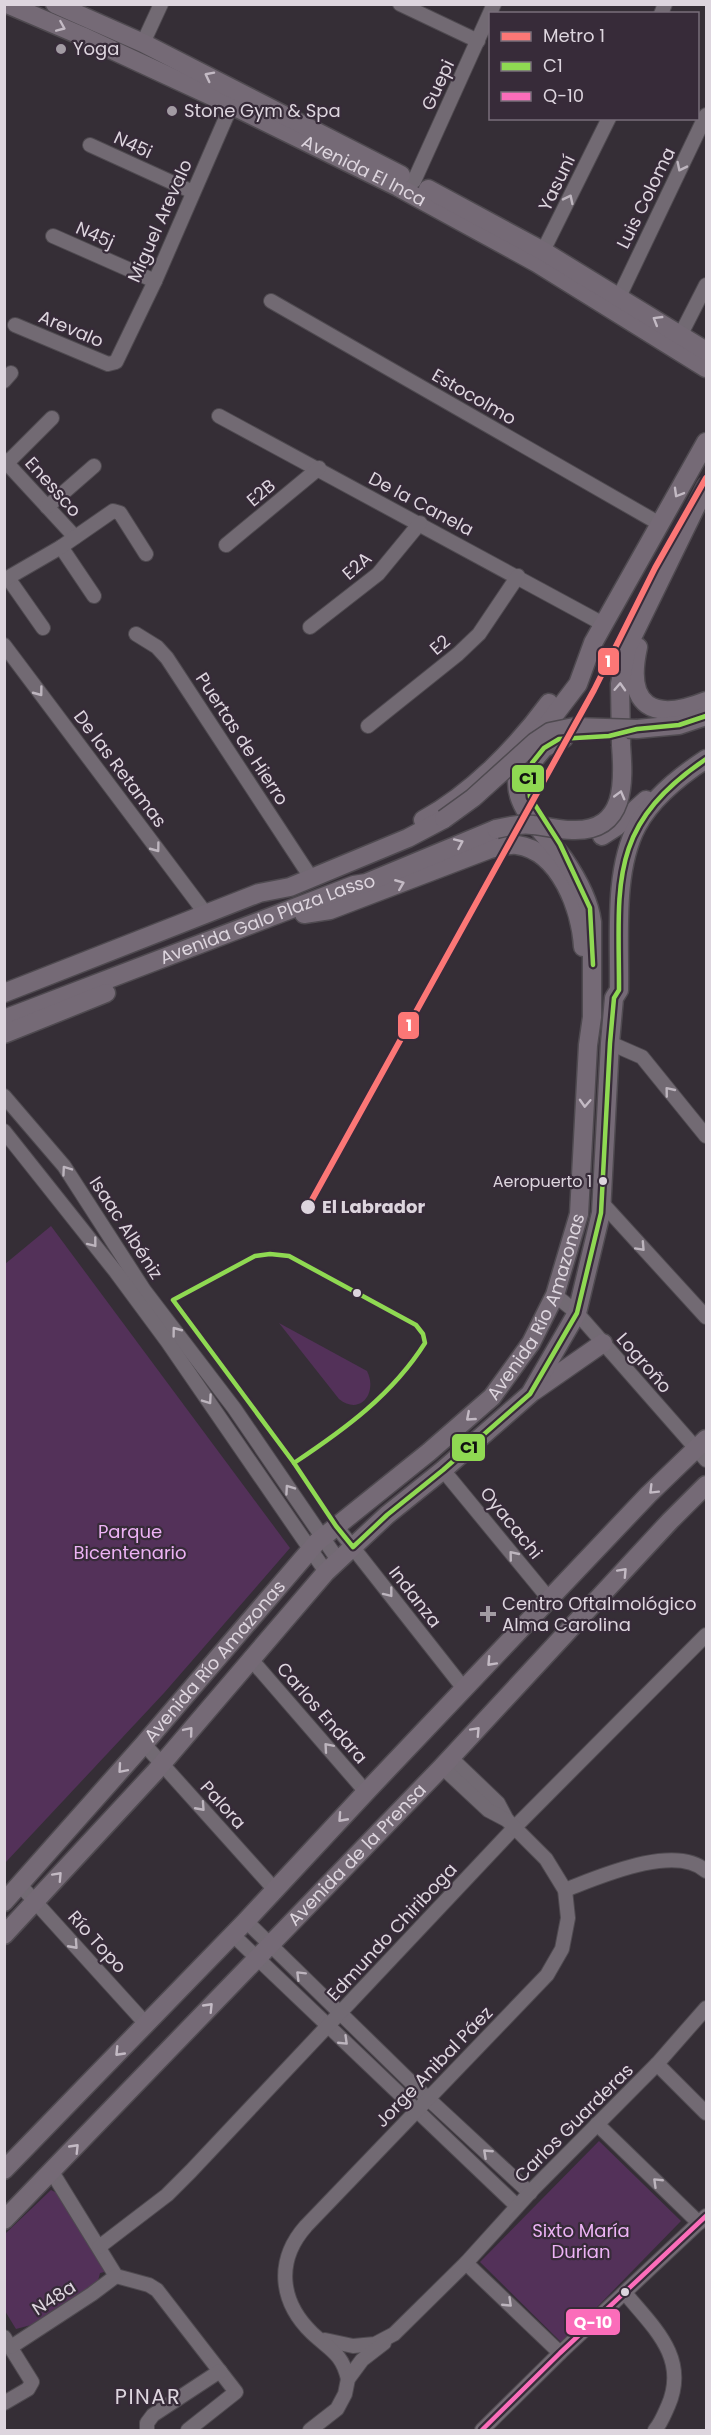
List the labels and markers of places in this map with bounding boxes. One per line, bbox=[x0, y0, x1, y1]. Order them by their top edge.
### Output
place label: Yoga bbox=[73, 36, 119, 61]
marker: Yoga bbox=[54, 42, 68, 56]
place label: Stone Gym & Spa bbox=[184, 98, 341, 123]
marker: Stone Gym & Spa bbox=[165, 104, 179, 118]
place label: Aeropuerto 1 bbox=[493, 1170, 592, 1193]
marker: Aeropuerto 1 bbox=[597, 1175, 609, 1187]
place label: El Labrador bbox=[322, 1194, 426, 1219]
marker: El Labrador bbox=[299, 1198, 317, 1216]
unlabelled marker bbox=[351, 1287, 363, 1299]
place label: Centro Oftalmológico Alma Carolina bbox=[502, 1591, 696, 1637]
marker: Centro Oftalmológico Alma Carolina bbox=[479, 1605, 497, 1623]
unlabelled marker bbox=[619, 2286, 631, 2298]

